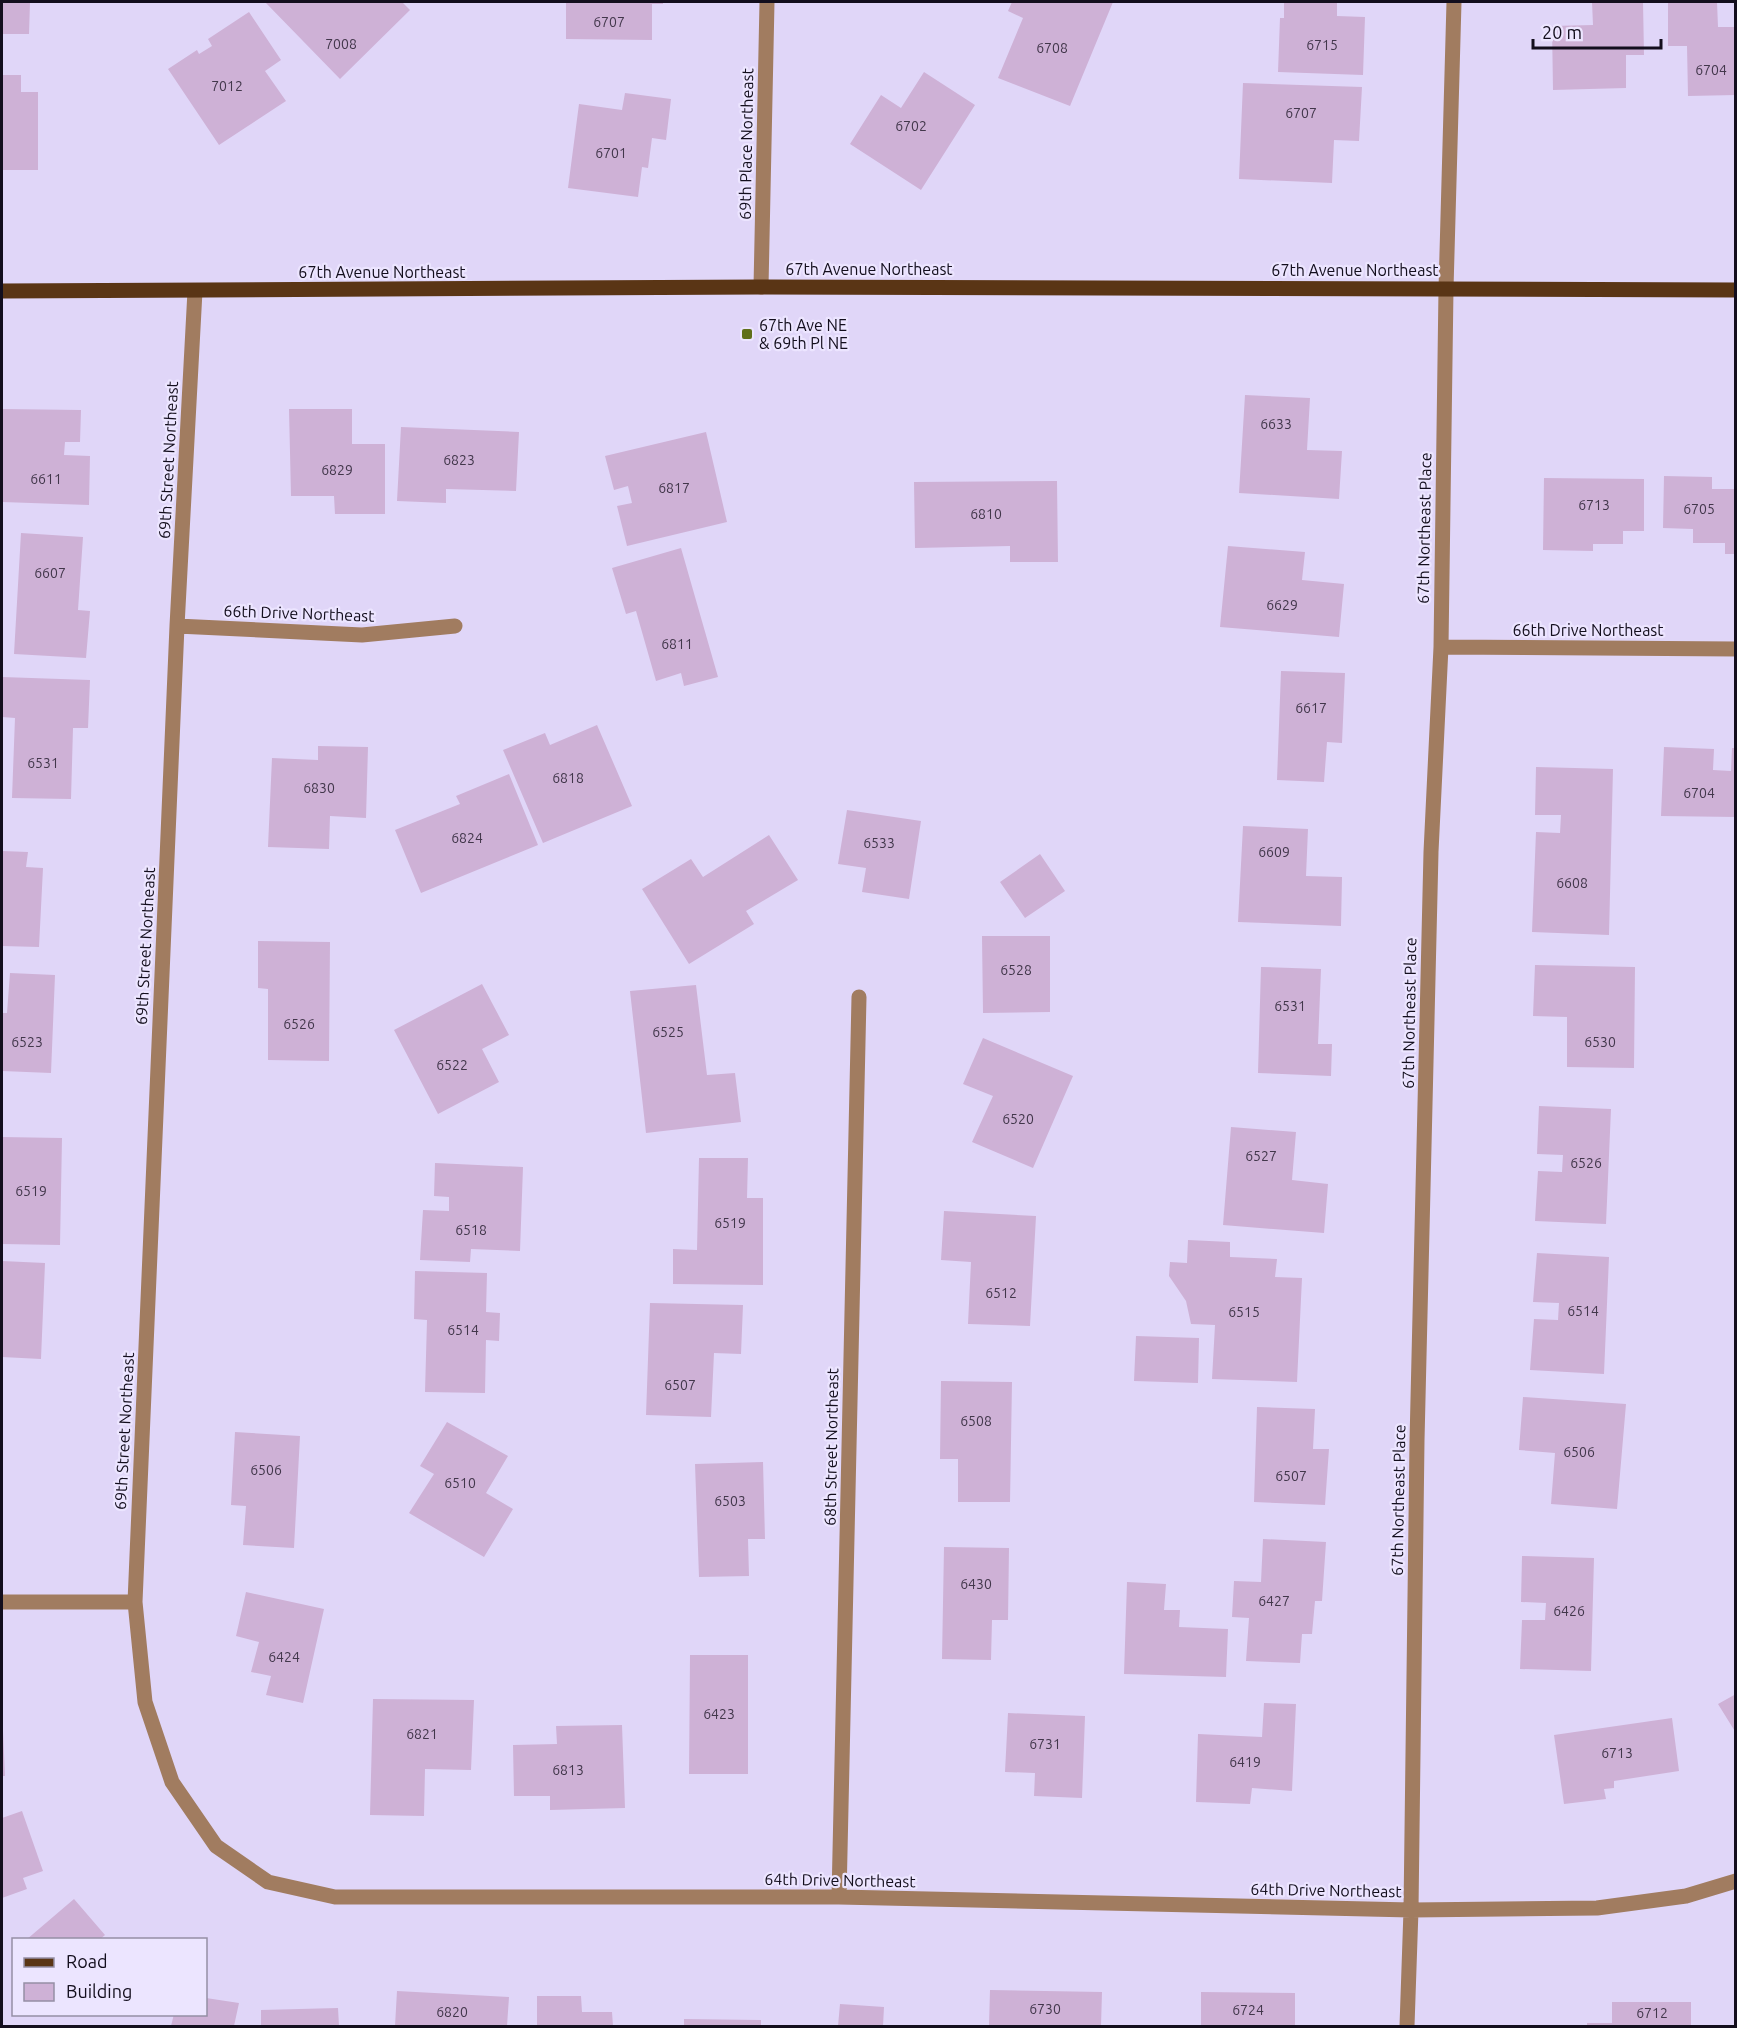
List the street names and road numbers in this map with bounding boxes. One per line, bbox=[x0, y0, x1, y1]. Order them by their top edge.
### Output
street label: 69th Place Northeast bbox=[736, 67, 756, 220]
street label: 67th Avenue Northeast bbox=[785, 260, 953, 278]
street label: 67th Avenue Northeast bbox=[1271, 261, 1439, 279]
street label: 67th Avenue Northeast bbox=[298, 263, 466, 281]
street label: 69th Street Northeast bbox=[155, 380, 181, 539]
street label: 67th Northeast Place bbox=[1414, 452, 1434, 604]
street label: 66th Drive Northeast bbox=[223, 601, 376, 625]
street label: 66th Drive Northeast bbox=[1512, 621, 1664, 639]
street label: 69th Street Northeast bbox=[132, 866, 158, 1025]
street label: 67th Northeast Place bbox=[1399, 937, 1419, 1089]
street label: 69th Street Northeast bbox=[111, 1351, 137, 1510]
street label: 68th Street Northeast bbox=[821, 1367, 841, 1526]
street label: 67th Northeast Place bbox=[1388, 1424, 1408, 1576]
street label: 64th Drive Northeast bbox=[764, 1870, 916, 1890]
street label: 64th Drive Northeast bbox=[1250, 1880, 1402, 1900]

